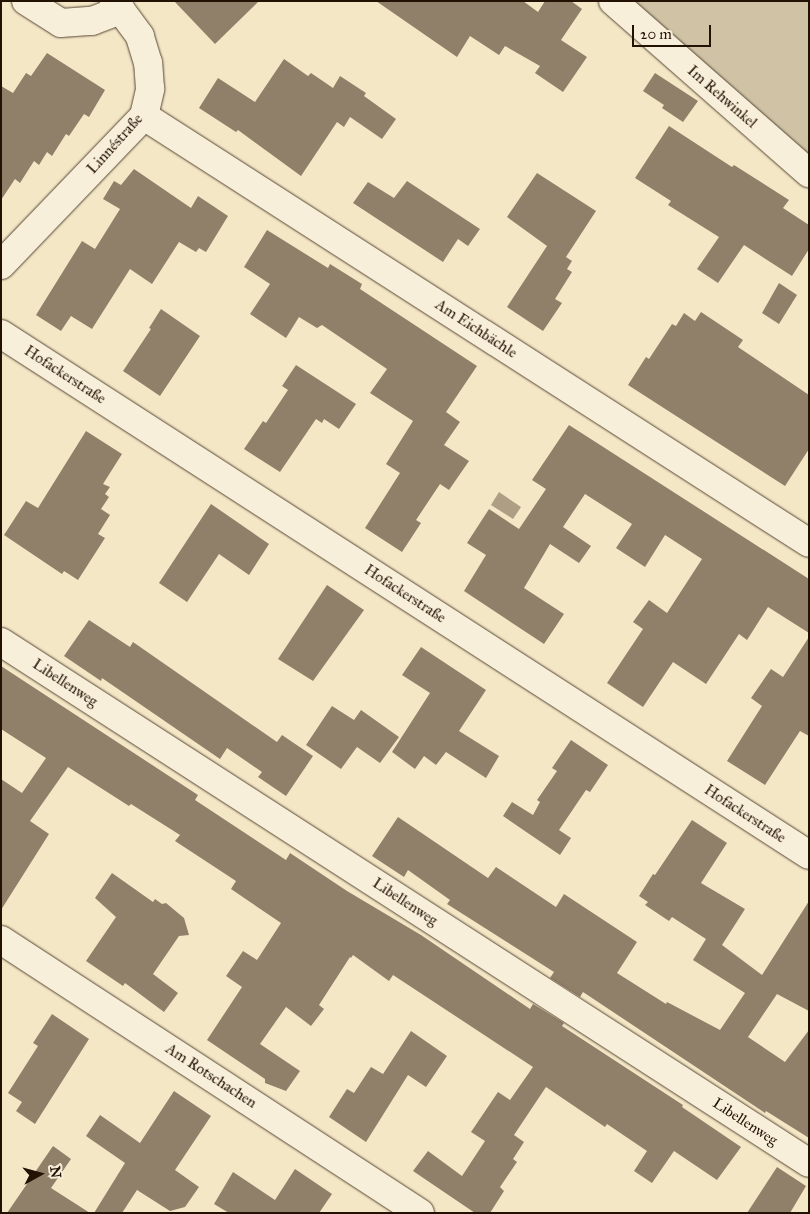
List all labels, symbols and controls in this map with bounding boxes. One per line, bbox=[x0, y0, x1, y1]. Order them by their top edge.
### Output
scale bar bbox=[635, 15, 714, 47]
text: 20 m bbox=[640, 25, 672, 43]
street label: Im Rehwinkel bbox=[684, 62, 760, 132]
street label: Linnéstraße bbox=[83, 110, 147, 178]
street label: Am Eichbächle bbox=[432, 296, 520, 362]
street label: Hofackerstraße bbox=[21, 342, 109, 408]
street label: Hofackerstraße bbox=[361, 561, 449, 627]
street label: Libellenweg bbox=[29, 655, 101, 711]
street label: Hofackerstraße bbox=[701, 781, 789, 847]
street label: Libellenweg bbox=[369, 874, 441, 930]
street label: Am Rotschachen bbox=[162, 1040, 260, 1112]
street label: Libellenweg bbox=[709, 1094, 781, 1150]
north arrow bbox=[15, 1149, 65, 1199]
text: N bbox=[46, 1165, 65, 1179]

